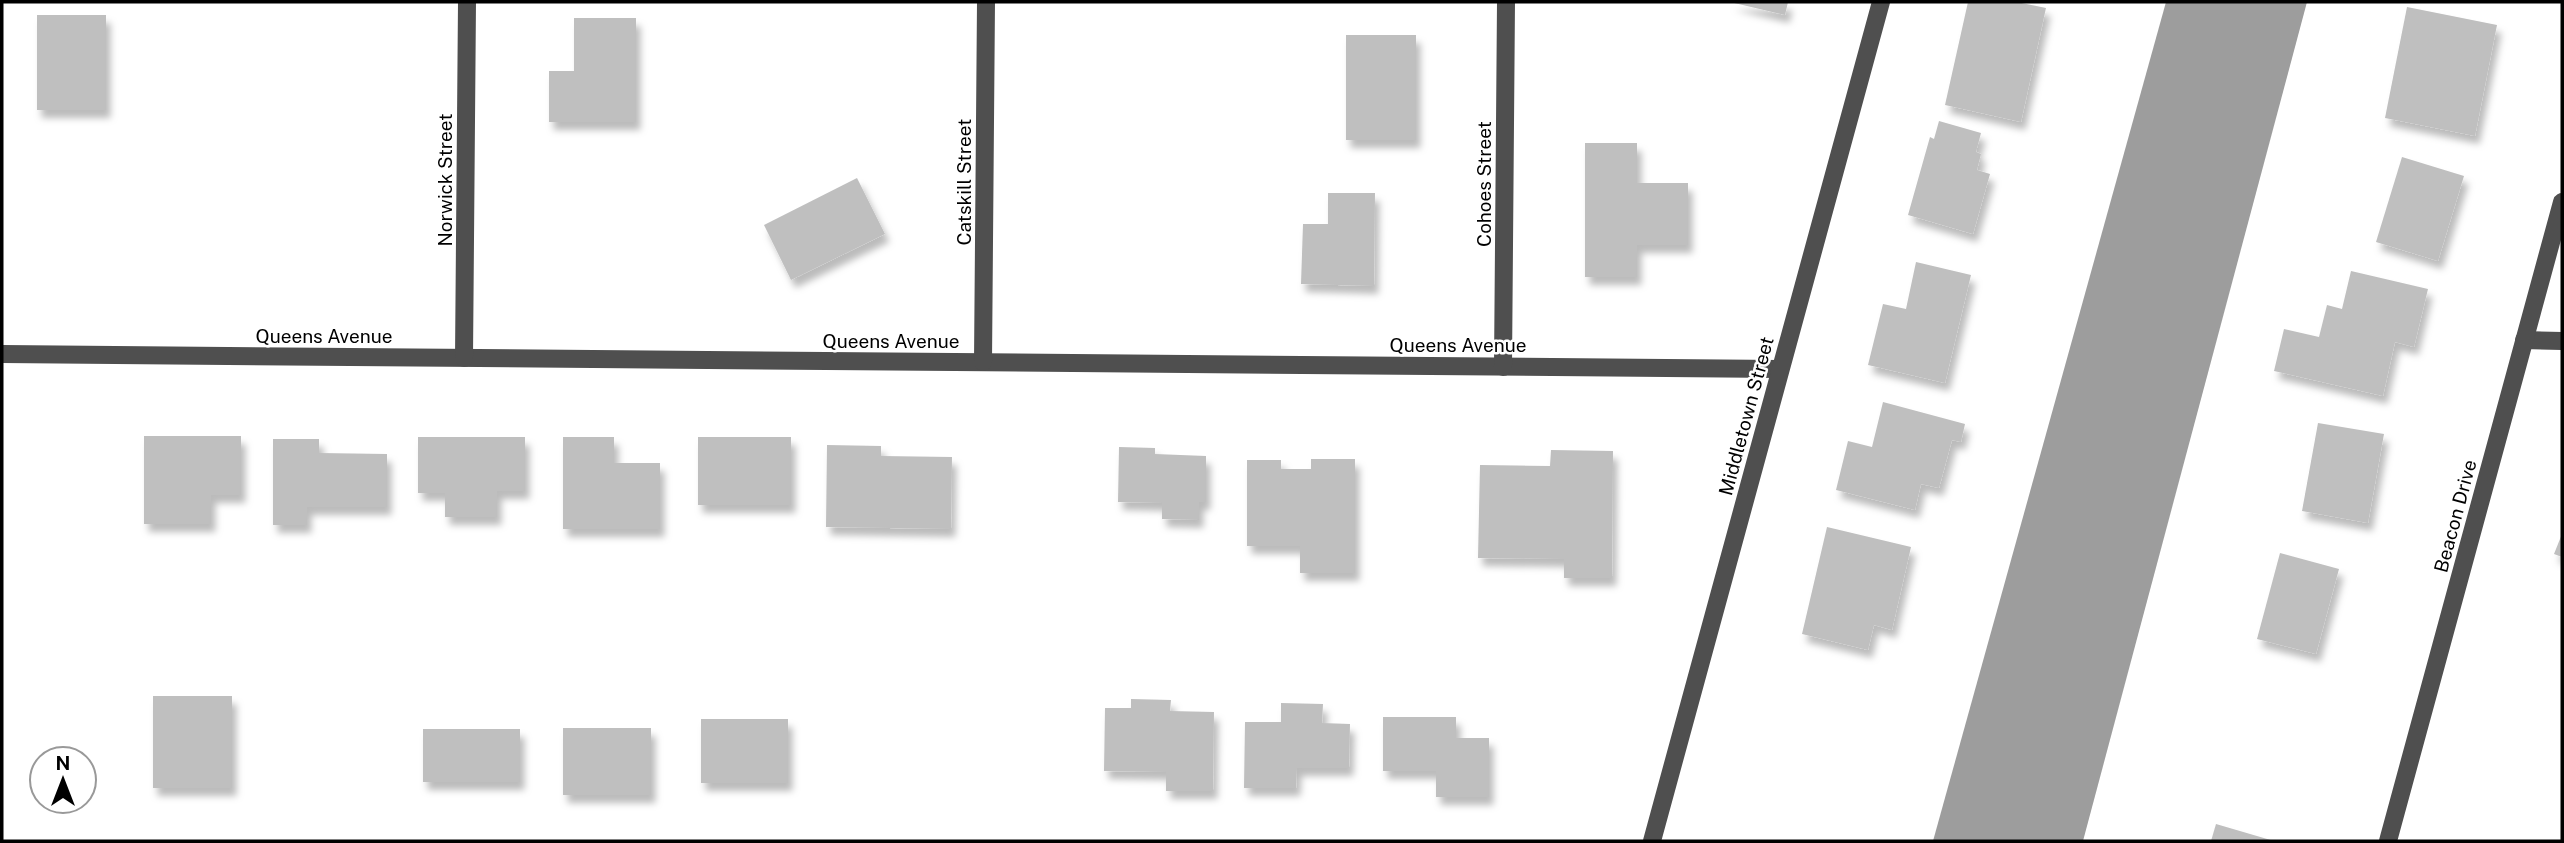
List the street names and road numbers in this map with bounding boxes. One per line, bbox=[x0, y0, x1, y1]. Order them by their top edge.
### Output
street label: Norwick Street bbox=[434, 113, 456, 247]
street label: Catskill Street bbox=[953, 119, 975, 245]
street label: Cohoes Street bbox=[1473, 121, 1495, 247]
street label: Queens Avenue bbox=[255, 325, 393, 347]
street label: Queens Avenue bbox=[822, 330, 960, 352]
street label: Queens Avenue bbox=[1389, 334, 1527, 356]
street label: Middletown Street bbox=[1714, 334, 1778, 498]
street label: Beacon Drive bbox=[2429, 457, 2481, 575]

